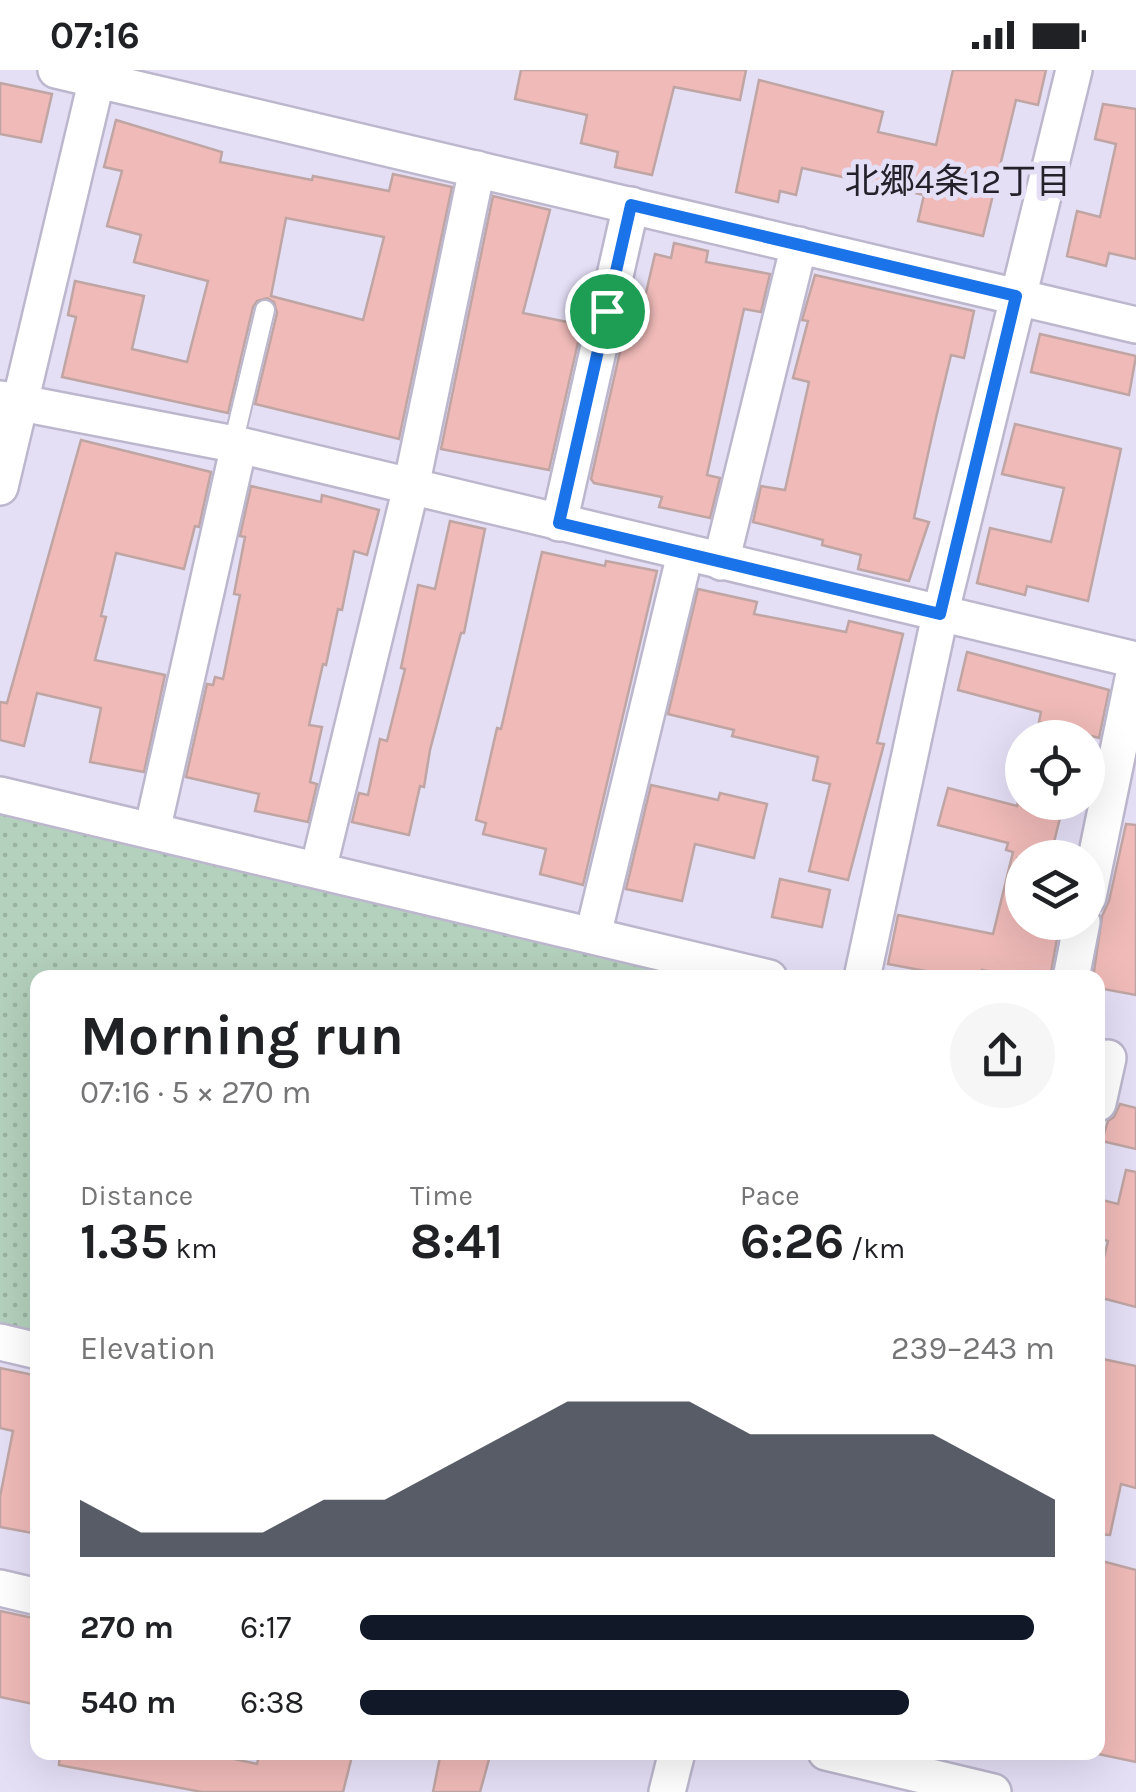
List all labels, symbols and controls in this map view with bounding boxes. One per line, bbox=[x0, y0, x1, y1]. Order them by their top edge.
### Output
text: 07:16 bbox=[50, 13, 140, 58]
district label: 北郷4条12丁目 bbox=[845, 161, 1071, 202]
pin bbox=[565, 269, 650, 354]
icon: arrive bbox=[580, 284, 635, 339]
map controls bbox=[1005, 720, 1105, 940]
button: locate bbox=[1005, 720, 1105, 820]
button: layers bbox=[1005, 840, 1105, 940]
button: share bbox=[950, 1003, 1055, 1108]
text: Morning run bbox=[80, 1004, 404, 1068]
text: 07:16 · 5 × 270 m bbox=[80, 1074, 311, 1111]
text: Distance bbox=[80, 1179, 193, 1212]
text: Time bbox=[410, 1179, 473, 1212]
text: Pace bbox=[740, 1179, 800, 1212]
text: 1.35 bbox=[80, 1212, 169, 1271]
text: 8:41 bbox=[410, 1212, 503, 1271]
text: 6:26 bbox=[740, 1212, 844, 1271]
text: km bbox=[169, 1232, 217, 1265]
text: /km bbox=[844, 1232, 905, 1265]
text: Elevation bbox=[80, 1330, 215, 1367]
text: 239–243 m bbox=[891, 1330, 1055, 1367]
text: 270 m bbox=[80, 1609, 174, 1646]
text: 6:17 bbox=[240, 1609, 291, 1646]
text: 540 m bbox=[80, 1684, 176, 1721]
text: 6:38 bbox=[240, 1684, 304, 1721]

